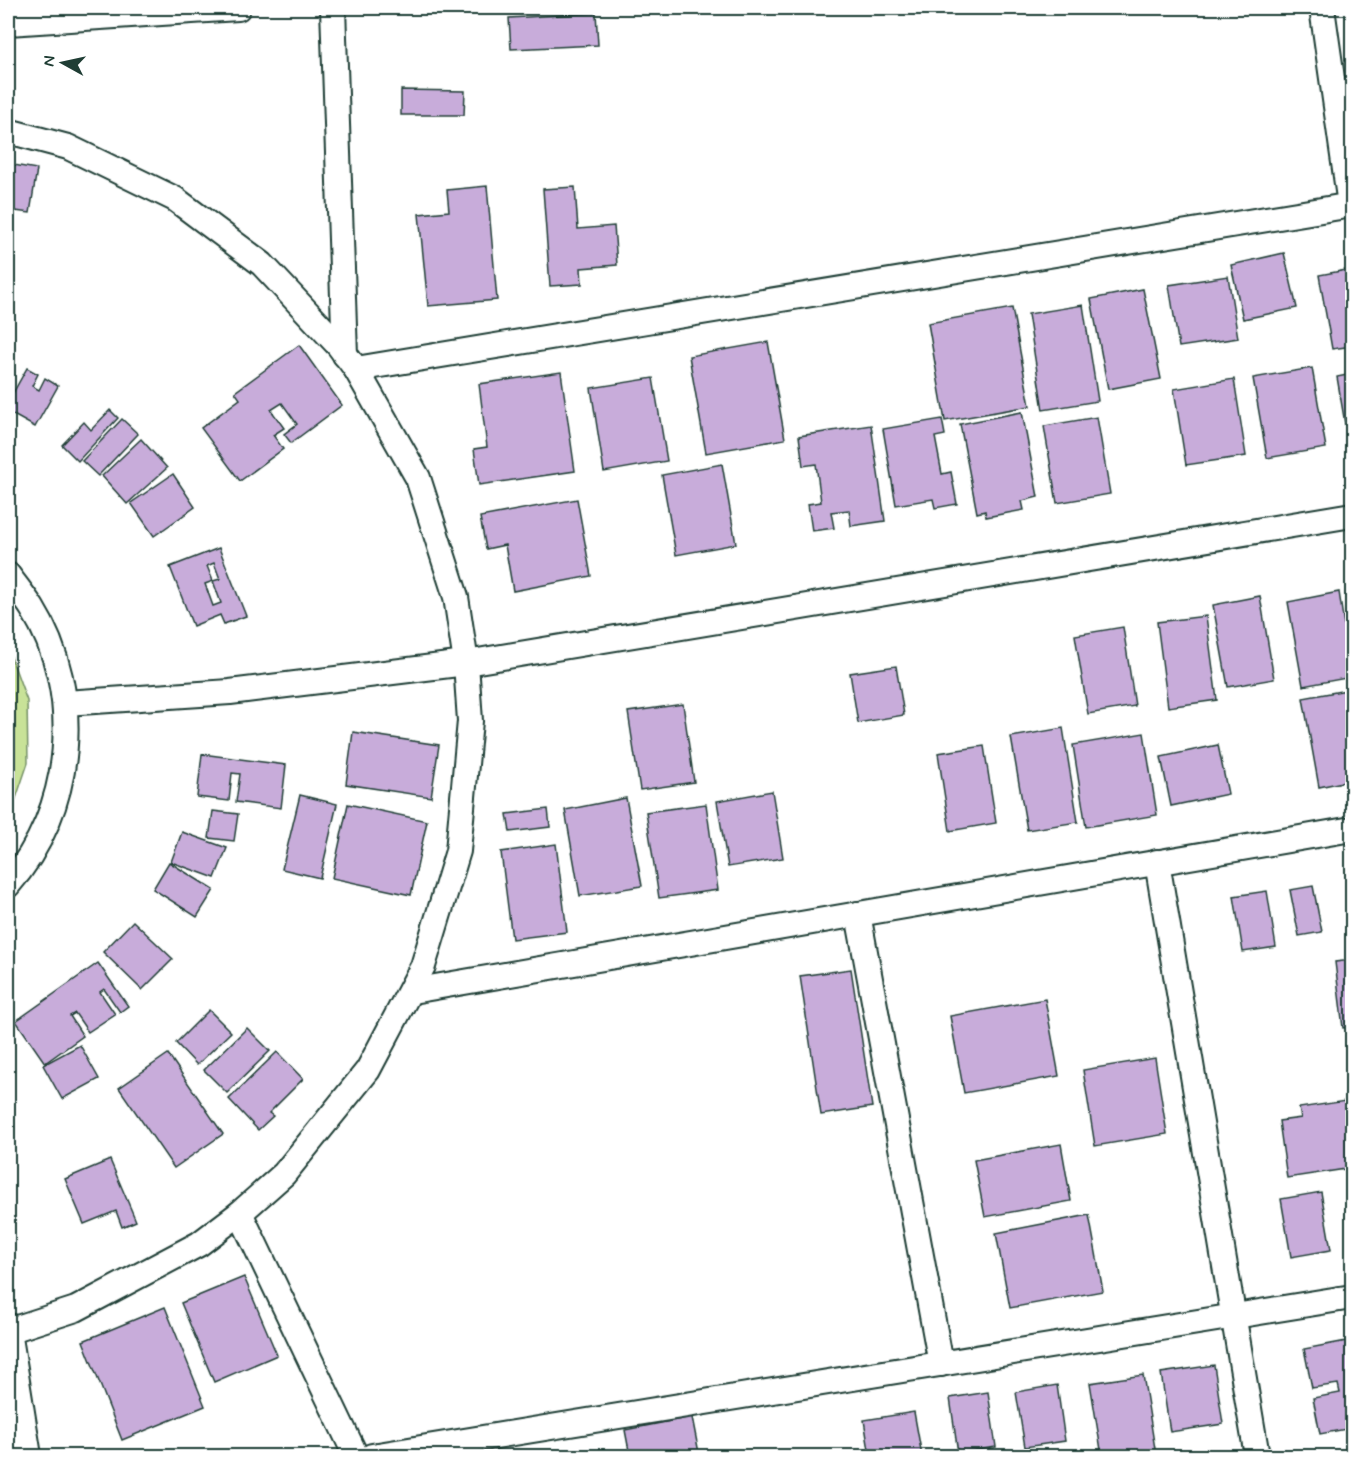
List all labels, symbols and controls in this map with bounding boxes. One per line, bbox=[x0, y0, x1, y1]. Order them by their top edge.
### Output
north arrow bbox=[33, 33, 93, 93]
text: N bbox=[38, 54, 61, 68]

